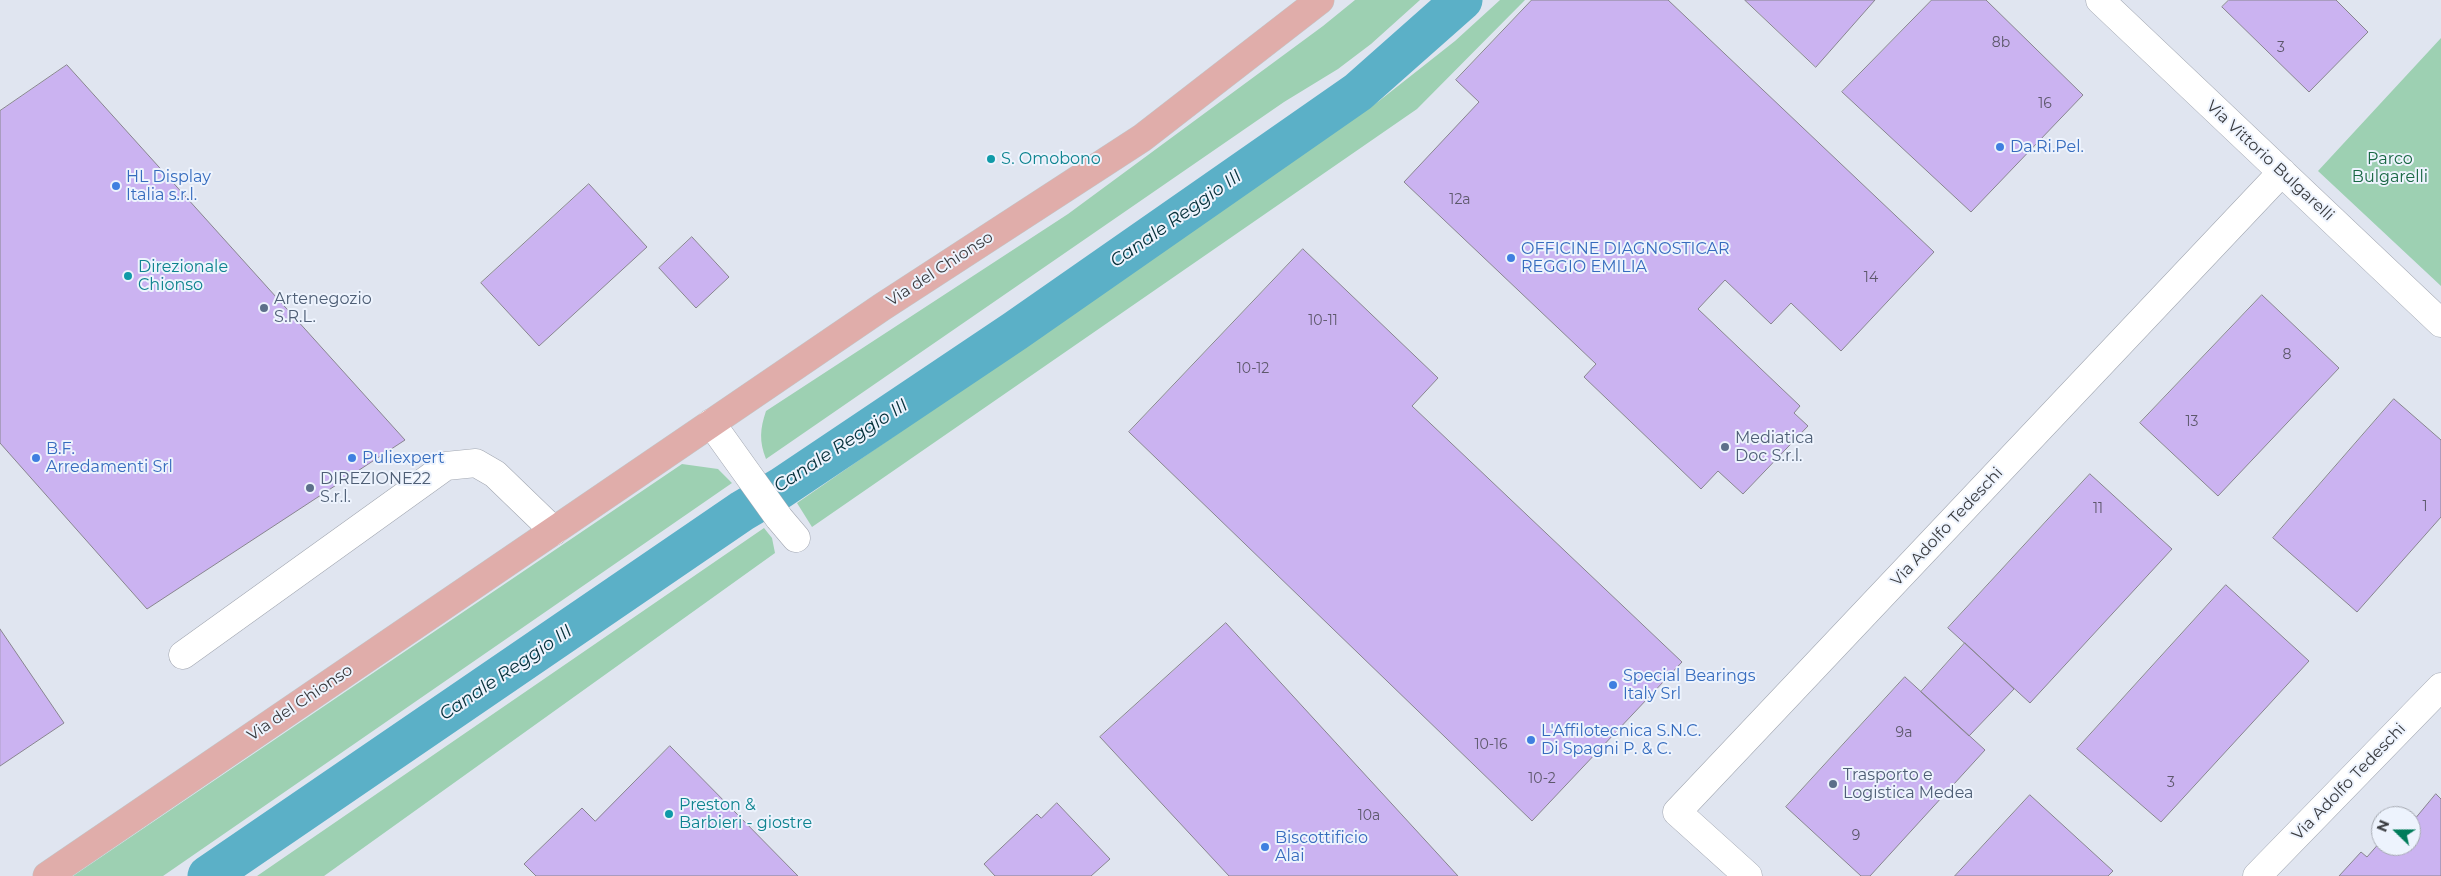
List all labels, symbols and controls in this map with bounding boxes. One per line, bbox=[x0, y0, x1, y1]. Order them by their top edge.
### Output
house number: 8b bbox=[1992, 35, 2010, 51]
house number: 3 bbox=[2277, 40, 2285, 56]
house number: 16 bbox=[2038, 96, 2052, 112]
street label: Via Vittorio Bulgarelli bbox=[2202, 97, 2338, 225]
place label: Da.Ri.Pel. bbox=[2010, 137, 2084, 157]
marker: Da.Ri.Pel. bbox=[1994, 141, 2006, 153]
place label: S. Omobono bbox=[1001, 149, 1101, 169]
park label: Parco Bulgarelli bbox=[2352, 149, 2428, 187]
marker: S. Omobono bbox=[985, 153, 997, 165]
water label: Canale Reggio III bbox=[1106, 166, 1246, 272]
place label: HL Display Italia s.r.l. bbox=[126, 167, 211, 205]
marker: HL Display Italia s.r.l. bbox=[110, 180, 122, 192]
house number: 12a bbox=[1449, 192, 1471, 208]
street label: Via del Chionso bbox=[883, 227, 997, 311]
place label: OFFICINE DIAGNOSTICAR REGGIO EMILIA bbox=[1521, 239, 1730, 277]
marker: OFFICINE DIAGNOSTICAR REGGIO EMILIA bbox=[1505, 252, 1517, 264]
place label: Direzionale Chionso bbox=[138, 257, 228, 295]
marker: Direzionale Chionso bbox=[122, 270, 134, 282]
house number: 14 bbox=[1864, 270, 1878, 286]
place label: Artenegozio S.R.L. bbox=[274, 289, 372, 327]
marker: Artenegozio S.R.L. bbox=[258, 302, 270, 314]
house number: 10-11 bbox=[1308, 313, 1338, 329]
house number: 8 bbox=[2283, 347, 2291, 363]
house number: 10-12 bbox=[1237, 361, 1269, 377]
water label: Canale Reggio III bbox=[770, 395, 912, 497]
house number: 13 bbox=[2186, 414, 2198, 430]
place label: Mediatica Doc S.r.l. bbox=[1735, 428, 1814, 466]
place label: B.F. Arredamenti Srl bbox=[46, 439, 173, 477]
marker: Mediatica Doc S.r.l. bbox=[1719, 441, 1731, 453]
place label: Puliexpert bbox=[362, 448, 444, 468]
marker: B.F. Arredamenti Srl bbox=[30, 452, 42, 464]
marker: Puliexpert bbox=[346, 452, 358, 464]
street label: Via Adolfo Tedeschi bbox=[1887, 464, 2007, 590]
place label: DIREZIONE22 S.r.l. bbox=[320, 469, 431, 507]
marker: DIREZIONE22 S.r.l. bbox=[304, 482, 316, 494]
house number: 1 bbox=[2422, 499, 2428, 515]
house number: 11 bbox=[2093, 501, 2103, 517]
water label: Canale Reggio III bbox=[436, 621, 576, 725]
street label: Via del Chionso bbox=[244, 661, 356, 745]
place label: Special Bearings Italy Srl bbox=[1623, 666, 1756, 704]
marker: Special Bearings Italy Srl bbox=[1607, 679, 1619, 691]
street label: Via Adolfo Tedeschi bbox=[2288, 720, 2410, 844]
place label: L'Affilotecnica S.N.C. Di Spagni P. & C. bbox=[1541, 721, 1701, 759]
house number: 9a bbox=[1896, 725, 1912, 741]
marker: L'Affilotecnica S.N.C. Di Spagni P. & C. bbox=[1525, 734, 1537, 746]
house number: 10-16 bbox=[1474, 737, 1508, 753]
place label: Trasporto e Logistica Medea bbox=[1843, 765, 1974, 803]
house number: 10-2 bbox=[1528, 771, 1556, 787]
house number: 3 bbox=[2167, 775, 2175, 791]
marker: Trasporto e Logistica Medea bbox=[1827, 778, 1839, 790]
place label: Preston & Barbieri - giostre bbox=[679, 795, 812, 833]
north arrow bbox=[2371, 806, 2421, 856]
marker: Preston & Barbieri - giostre bbox=[663, 808, 675, 820]
house number: 10a bbox=[1358, 808, 1380, 824]
text: N bbox=[2373, 817, 2393, 834]
place label: Biscottificio Alai bbox=[1275, 828, 1368, 866]
house number: 9 bbox=[1852, 828, 1860, 844]
marker: Biscottificio Alai bbox=[1259, 841, 1271, 853]

